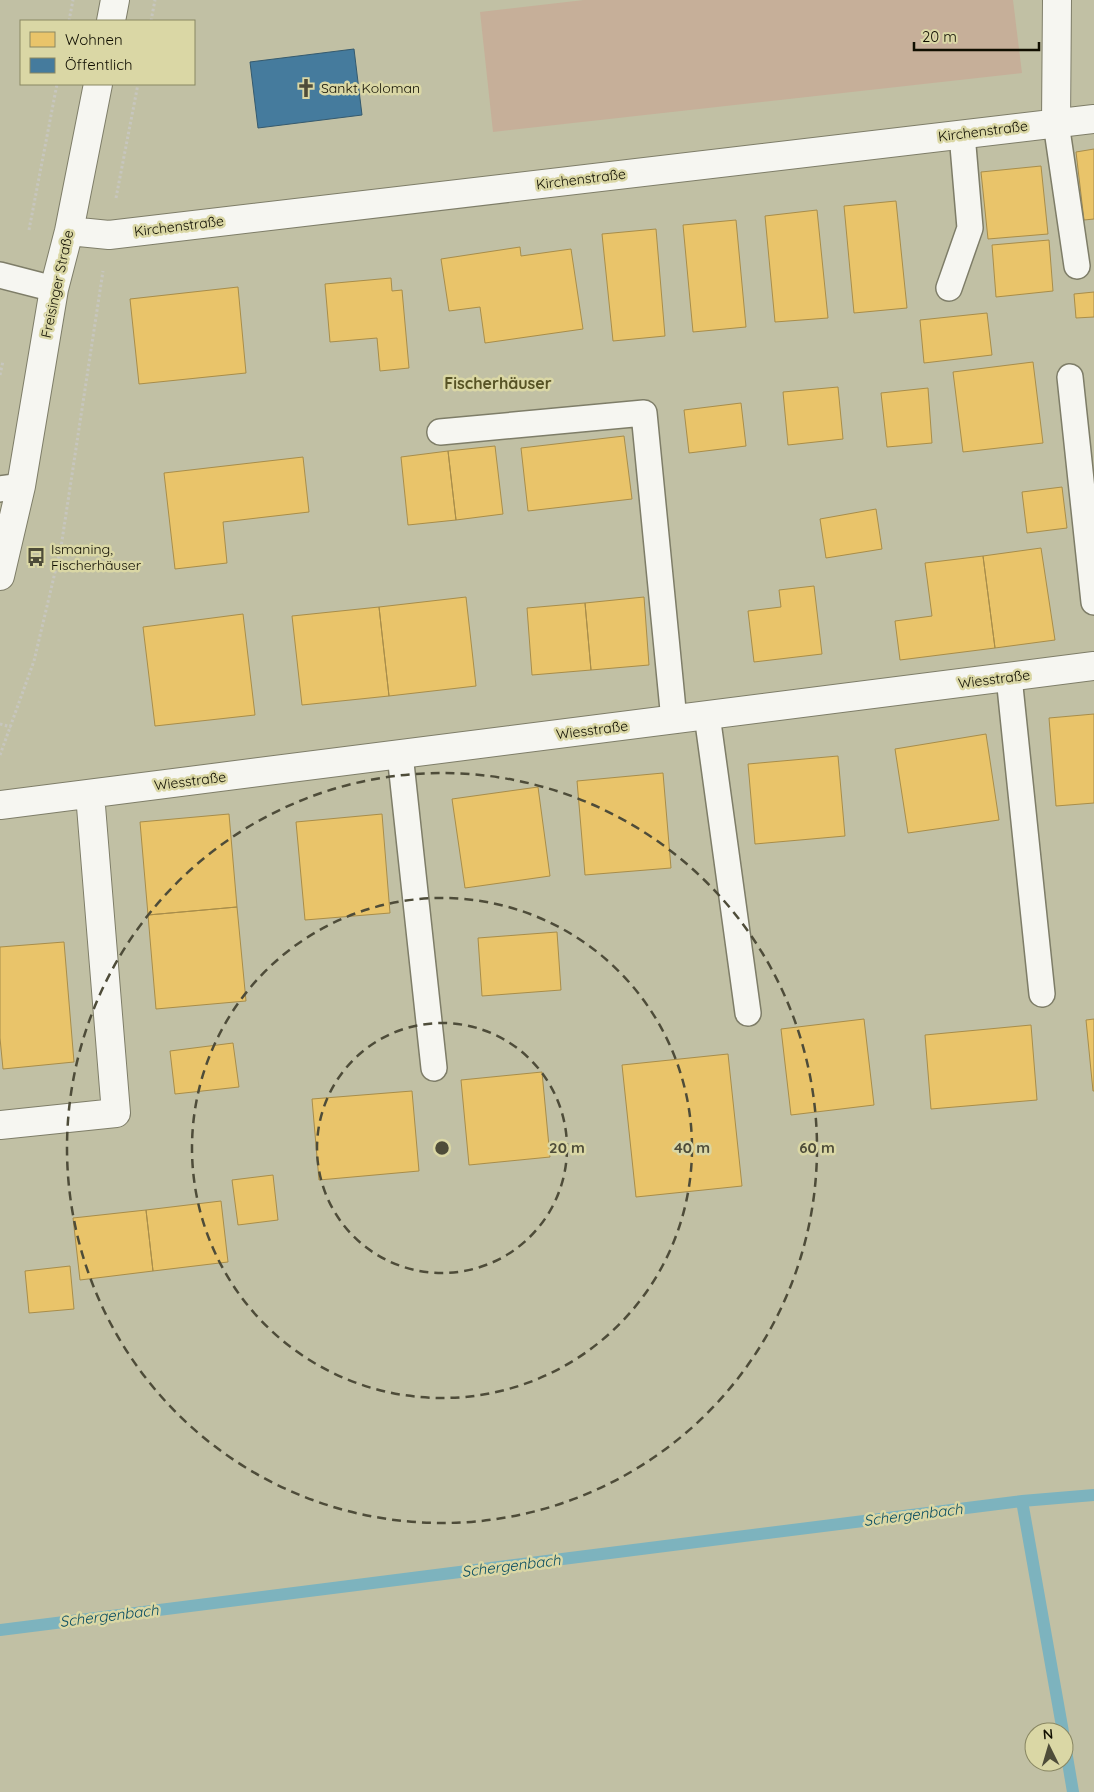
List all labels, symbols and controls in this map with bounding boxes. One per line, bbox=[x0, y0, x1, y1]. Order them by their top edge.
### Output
legend bbox=[20, 20, 195, 85]
scale bar bbox=[914, 20, 1039, 52]
text: 20 m bbox=[922, 27, 957, 46]
text: Wohnen bbox=[65, 30, 123, 49]
text: Öffentlich bbox=[65, 55, 132, 74]
church icon: Sankt Koloman bbox=[295, 77, 317, 99]
place label: Sankt Koloman bbox=[321, 79, 420, 97]
street label: Kirchenstraße bbox=[937, 117, 1029, 145]
street label: Kirchenstraße bbox=[535, 165, 627, 193]
street label: Kirchenstraße bbox=[133, 212, 225, 240]
street label: Freisinger Straße bbox=[37, 228, 77, 340]
district label: Fischerhäuser bbox=[444, 373, 552, 393]
place label: Ismaning, Fischerhäuser bbox=[51, 540, 142, 574]
bus stop icon: Ismaning, Fischerhäuser bbox=[25, 546, 47, 568]
street label: Wiesstraße bbox=[957, 666, 1031, 692]
street label: Wiesstraße bbox=[555, 717, 629, 743]
street label: Wiesstraße bbox=[153, 768, 227, 794]
text: 20 m bbox=[549, 1138, 585, 1157]
text: 40 m bbox=[674, 1138, 710, 1157]
text: 60 m bbox=[799, 1138, 835, 1157]
centre of rings bbox=[433, 1139, 451, 1157]
water label: Schergenbach bbox=[862, 1499, 964, 1530]
water label: Schergenbach bbox=[460, 1550, 562, 1581]
water label: Schergenbach bbox=[58, 1600, 160, 1631]
north arrow bbox=[1024, 1722, 1074, 1772]
text: N bbox=[1042, 1725, 1054, 1743]

